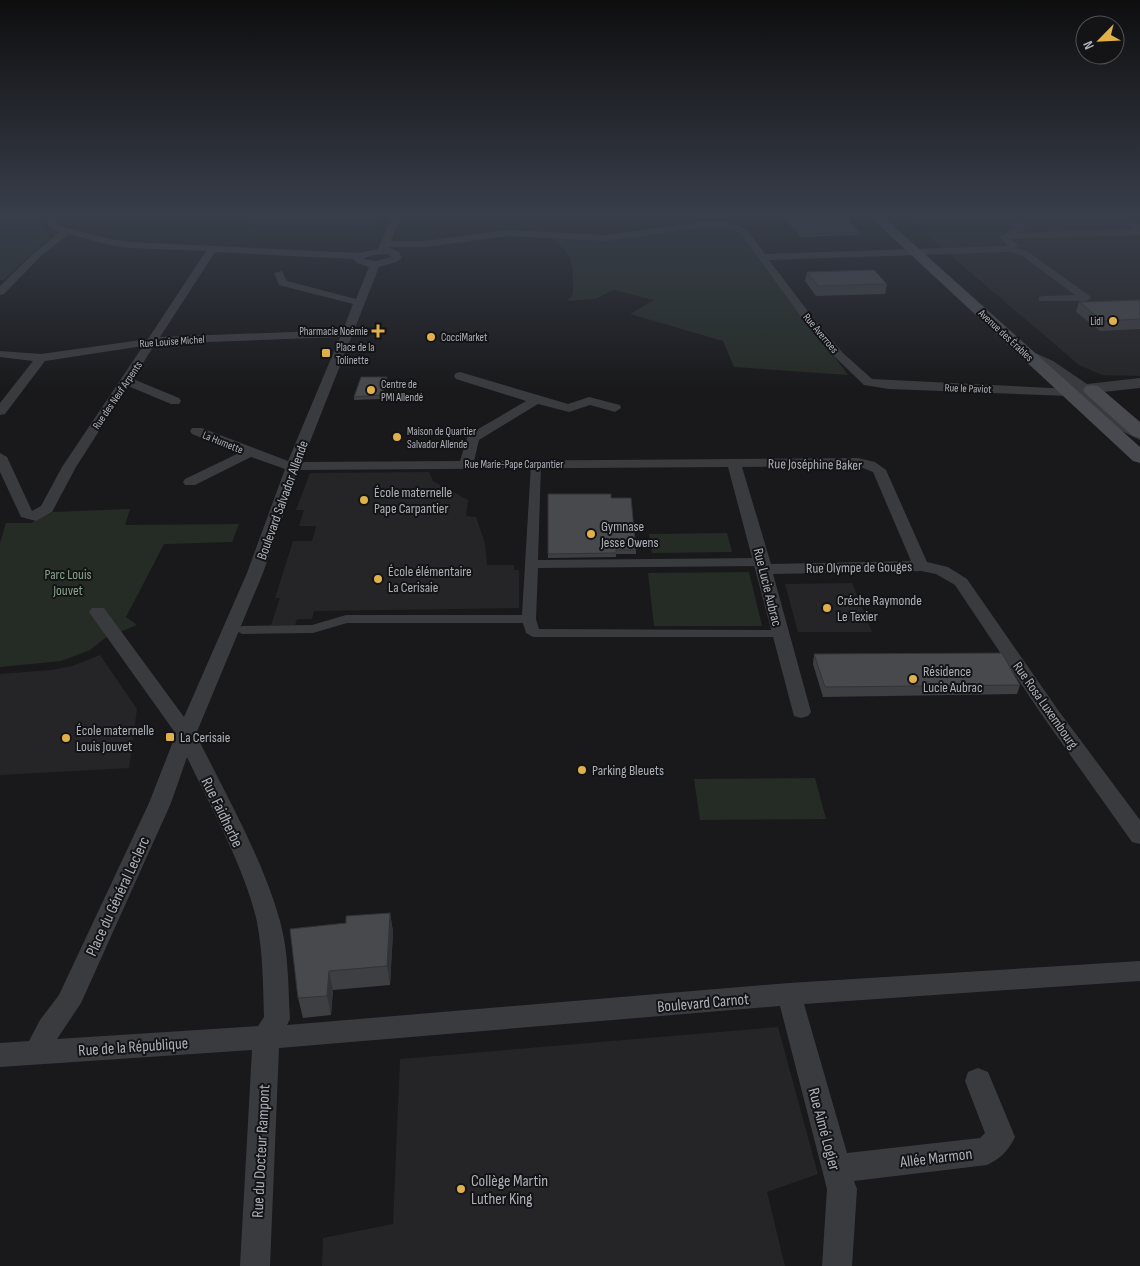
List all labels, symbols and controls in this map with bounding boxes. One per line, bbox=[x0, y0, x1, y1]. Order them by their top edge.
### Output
north arrow bbox=[1075, 15, 1125, 65]
text: N bbox=[1079, 38, 1098, 52]
street label: Avenue des Érables bbox=[975, 306, 1036, 364]
street label: Rue Averroes bbox=[800, 311, 841, 356]
place label: Lidl bbox=[1090, 315, 1103, 328]
marker: Lidl bbox=[1107, 315, 1119, 327]
place label: Pharmacie Noémie bbox=[299, 325, 368, 338]
marker: Pharmacie Noémie bbox=[372, 325, 384, 337]
marker: CocciMarket bbox=[425, 331, 437, 343]
place label: CocciMarket bbox=[441, 331, 488, 344]
street label: Rue Louise Michel bbox=[139, 333, 205, 350]
place label: Place de la Tolinette bbox=[336, 341, 375, 367]
marker: Place de la Tolinette bbox=[320, 347, 332, 359]
street label: Rue des Neuf Arpents bbox=[90, 359, 145, 432]
place label: Centre de PMI Allendé bbox=[381, 378, 423, 404]
street label: Rue le Paviot bbox=[944, 381, 992, 396]
marker: Centre de PMI Allendé bbox=[365, 384, 377, 396]
place label: Maison de Quartier Salvador Allende bbox=[407, 425, 476, 451]
street label: La Humette bbox=[201, 428, 245, 456]
marker: Maison de Quartier Salvador Allende bbox=[391, 431, 403, 443]
street label: Boulevard Salvador Allende bbox=[253, 438, 312, 562]
street label: Rue Joséphine Baker bbox=[768, 455, 862, 474]
street label: Rue Marie-Pape Carpantier bbox=[465, 458, 563, 471]
place label: École maternelle Pape Carpantier bbox=[374, 484, 452, 517]
marker: École maternelle Pape Carpantier bbox=[358, 494, 370, 506]
place label: Gymnase Jesse Owens bbox=[600, 518, 659, 551]
marker: Gymnase Jesse Owens bbox=[585, 528, 597, 540]
street label: Rue Lucie Aubrac bbox=[750, 546, 785, 628]
street label: Rue Olympe de Gouges bbox=[806, 558, 912, 577]
place label: École élémentaire La Cerisaie bbox=[388, 563, 472, 596]
park label: Parc Louis Jouvet bbox=[44, 566, 92, 599]
marker: École élémentaire La Cerisaie bbox=[372, 573, 384, 585]
place label: Créche Raymonde Le Texier bbox=[837, 592, 922, 625]
marker: Créche Raymonde Le Texier bbox=[821, 602, 833, 614]
street label: Rue Rosa Luxembourg bbox=[1009, 659, 1082, 752]
place label: Résidence Lucie Aubrac bbox=[923, 663, 983, 696]
marker: Résidence Lucie Aubrac bbox=[907, 673, 919, 685]
place label: École maternelle Louis Jouvet bbox=[76, 722, 154, 755]
place label: La Cerisaie bbox=[180, 729, 230, 746]
marker: La Cerisaie bbox=[164, 731, 176, 743]
marker: École maternelle Louis Jouvet bbox=[60, 732, 72, 744]
place label: Parking Bleuets bbox=[592, 762, 664, 779]
marker: Parking Bleuets bbox=[576, 764, 588, 776]
street label: Rue Faidherbe bbox=[197, 775, 247, 851]
street label: Place du Général Leclerc bbox=[82, 834, 154, 959]
street label: Boulevard Carnot bbox=[656, 990, 750, 1017]
street label: Rue de la République bbox=[78, 1034, 189, 1061]
street label: Rue du Docteur Rampont bbox=[249, 1084, 274, 1218]
street label: Rue Aimé Logier bbox=[803, 1086, 844, 1173]
street label: Allée Marmon bbox=[898, 1145, 973, 1172]
place label: Collège Martin Luther King bbox=[471, 1172, 548, 1209]
marker: Collège Martin Luther King bbox=[455, 1183, 467, 1195]

